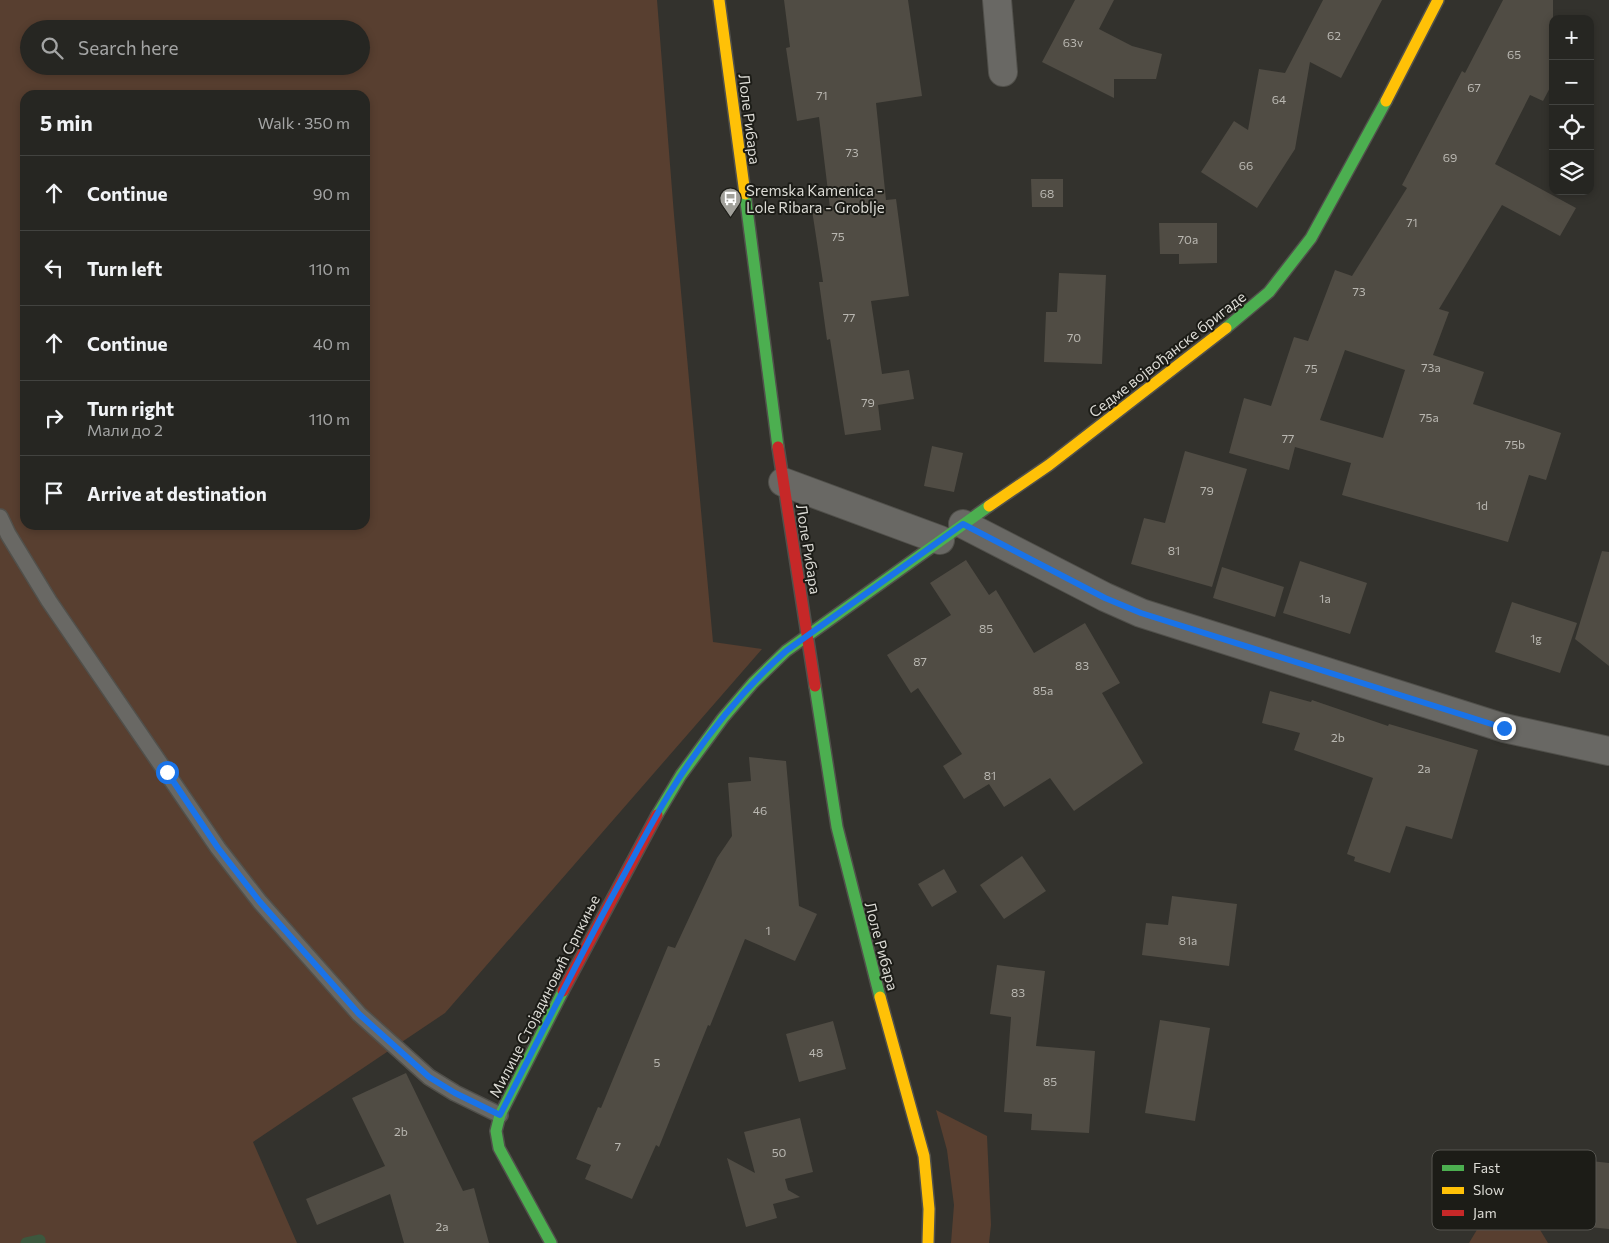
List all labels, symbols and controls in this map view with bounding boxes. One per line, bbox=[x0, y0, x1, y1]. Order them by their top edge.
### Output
map controls bbox=[1549, 15, 1594, 195]
button: + bbox=[1549, 15, 1594, 60]
search box bbox=[20, 20, 370, 75]
house number: 62 bbox=[1327, 28, 1341, 42]
icon: search bbox=[38, 34, 66, 62]
house number: 63v bbox=[1063, 35, 1083, 49]
text: Search here bbox=[78, 36, 178, 59]
house number: 65 bbox=[1507, 47, 1521, 61]
button: − bbox=[1549, 60, 1594, 105]
street label: Лоле Рибара bbox=[736, 73, 764, 165]
house number: 67 bbox=[1467, 80, 1481, 94]
house number: 71 bbox=[816, 88, 828, 102]
house number: 64 bbox=[1272, 92, 1286, 106]
button: locate bbox=[1549, 105, 1594, 150]
text: 5 min bbox=[40, 110, 93, 135]
text: Walk · 350 m bbox=[258, 113, 350, 132]
house number: 73 bbox=[845, 145, 859, 159]
house number: 69 bbox=[1443, 150, 1457, 164]
button: layers bbox=[1549, 150, 1594, 195]
house number: 66 bbox=[1239, 158, 1253, 172]
icon: ahead bbox=[40, 179, 68, 207]
place label: Sremska Kamenica - Lole Ribara - Groblje bbox=[746, 181, 885, 216]
text: Continue bbox=[87, 182, 167, 205]
text: 90 m bbox=[313, 184, 350, 203]
house number: 68 bbox=[1040, 186, 1054, 200]
bus stop icon: Sremska Kamenica - Lole Ribara - Groblje bbox=[718, 187, 742, 218]
house number: 71 bbox=[1406, 215, 1418, 229]
house number: 75 bbox=[831, 229, 845, 243]
house number: 70a bbox=[1178, 232, 1198, 246]
icon: left bbox=[40, 254, 68, 282]
text: Turn left bbox=[87, 257, 162, 280]
text: 110 m bbox=[309, 259, 350, 278]
house number: 73 bbox=[1352, 284, 1366, 298]
street label: Седме војвођанске бригаде bbox=[1085, 287, 1249, 421]
house number: 77 bbox=[843, 310, 855, 324]
icon: ahead bbox=[40, 329, 68, 357]
house number: 70 bbox=[1067, 330, 1081, 344]
text: Continue bbox=[87, 332, 167, 355]
text: 40 m bbox=[313, 334, 350, 353]
house number: 73a bbox=[1421, 360, 1441, 374]
house number: 75 bbox=[1304, 361, 1318, 375]
house number: 79 bbox=[861, 395, 875, 409]
text: Turn right bbox=[87, 397, 174, 420]
icon: right bbox=[40, 404, 68, 432]
text: 110 m bbox=[309, 409, 350, 428]
house number: 75a bbox=[1419, 410, 1439, 424]
text: Мали до 2 bbox=[87, 420, 163, 439]
house number: 77 bbox=[1282, 431, 1294, 445]
house number: 75b bbox=[1505, 437, 1525, 451]
icon: arrive bbox=[40, 479, 68, 507]
text: Arrive at destination bbox=[87, 482, 267, 505]
house number: 79 bbox=[1200, 483, 1214, 497]
house number: 1d bbox=[1476, 498, 1488, 512]
street label: Лоле Рибара bbox=[793, 503, 825, 595]
house number: 81 bbox=[1168, 543, 1180, 557]
house number: 1a bbox=[1319, 591, 1331, 605]
house number: 85 bbox=[979, 621, 993, 635]
house number: 1g bbox=[1530, 631, 1542, 645]
house number: 87 bbox=[913, 654, 927, 668]
house number: 83 bbox=[1075, 658, 1089, 672]
house number: 85a bbox=[1033, 683, 1053, 697]
route end bbox=[1493, 717, 1516, 740]
house number: 2b bbox=[1331, 730, 1345, 744]
route start bbox=[156, 761, 179, 784]
house number: 2a bbox=[1418, 761, 1430, 775]
house number: 81 bbox=[984, 768, 996, 782]
house number: 46 bbox=[753, 803, 767, 817]
street label: Милице Стојадиновић Српкиње bbox=[485, 892, 603, 1100]
street label: Лоле Рибара bbox=[862, 900, 902, 992]
house number: 1 bbox=[765, 923, 771, 937]
house number: 81a bbox=[1179, 933, 1197, 947]
house number: 83 bbox=[1011, 985, 1025, 999]
house number: 48 bbox=[809, 1045, 823, 1059]
house number: 5 bbox=[654, 1055, 661, 1069]
house number: 85 bbox=[1043, 1074, 1057, 1088]
house number: 2b bbox=[394, 1124, 408, 1138]
house number: 7 bbox=[615, 1139, 621, 1153]
house number: 50 bbox=[772, 1145, 787, 1159]
legend bbox=[1432, 1150, 1596, 1230]
text: Fast bbox=[1473, 1159, 1500, 1176]
text: Slow bbox=[1473, 1181, 1504, 1198]
text: Jam bbox=[1473, 1204, 1497, 1221]
house number: 2a bbox=[436, 1219, 448, 1233]

